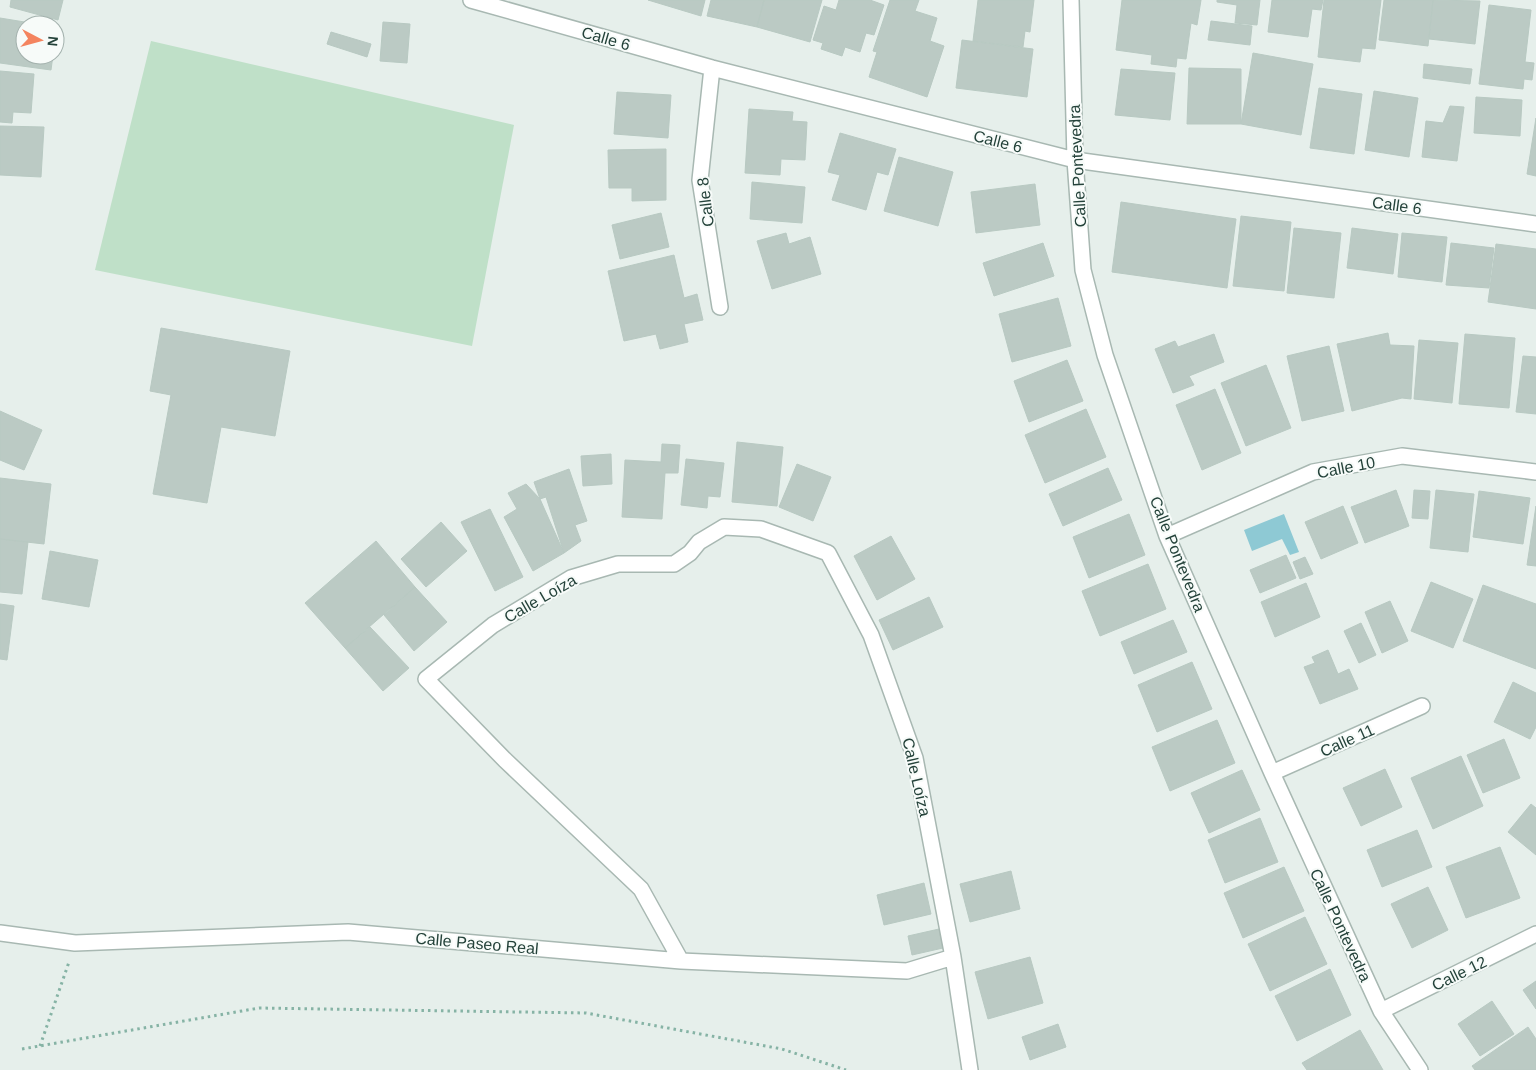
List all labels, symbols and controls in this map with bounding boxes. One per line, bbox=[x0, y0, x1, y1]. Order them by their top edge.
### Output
north arrow bbox=[15, 15, 65, 65]
street label: Calle 6 bbox=[580, 23, 632, 54]
text: N bbox=[44, 35, 61, 47]
street label: Calle Pontevedra bbox=[1066, 104, 1089, 228]
street label: Calle 6 bbox=[972, 127, 1024, 156]
street label: Calle 8 bbox=[694, 176, 717, 228]
street label: Calle 6 bbox=[1371, 194, 1423, 217]
street label: Calle 10 bbox=[1316, 454, 1377, 481]
street label: Calle Pontevedra bbox=[1147, 494, 1208, 614]
street label: Calle Loíza bbox=[501, 571, 579, 626]
street label: Calle 11 bbox=[1317, 721, 1377, 760]
street label: Calle Loíza bbox=[899, 736, 934, 818]
street label: Calle Pontevedra bbox=[1307, 866, 1374, 985]
street label: Calle Paseo Real bbox=[415, 930, 539, 957]
street label: Calle 12 bbox=[1429, 953, 1489, 994]

